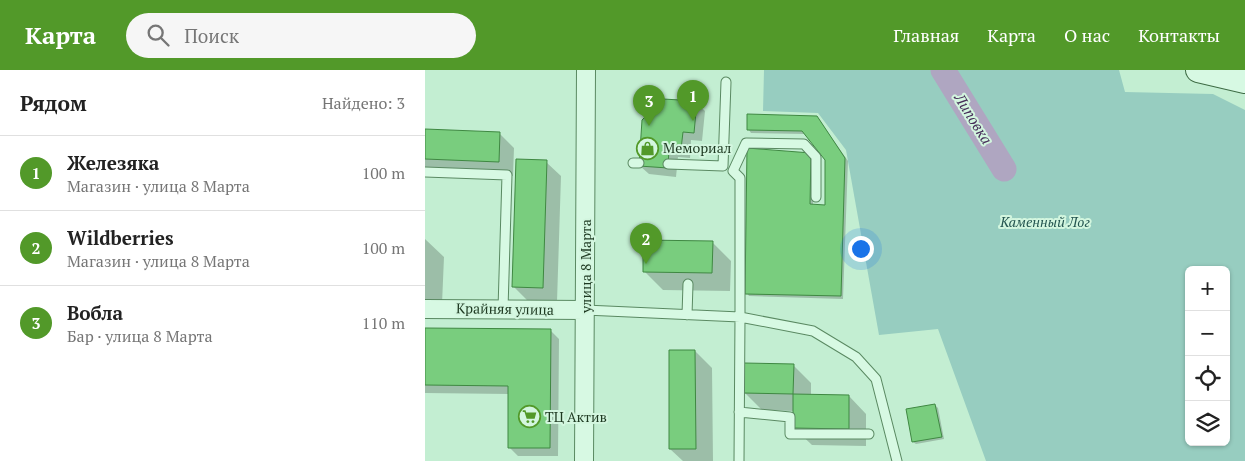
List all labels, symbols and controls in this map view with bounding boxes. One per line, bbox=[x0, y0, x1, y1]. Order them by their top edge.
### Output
search box bbox=[126, 13, 476, 58]
text: Карта bbox=[25, 19, 96, 51]
icon: search bbox=[144, 21, 172, 49]
text: Поиск bbox=[184, 23, 239, 48]
text: Главная bbox=[893, 23, 959, 47]
text: Карта bbox=[987, 23, 1036, 47]
text: О нас bbox=[1064, 23, 1110, 47]
text: Контакты bbox=[1138, 23, 1220, 47]
pin: 1 bbox=[677, 80, 709, 121]
pin: 3 bbox=[633, 85, 665, 126]
water label: Липовка bbox=[950, 88, 997, 148]
text: Рядом bbox=[20, 89, 87, 117]
text: Найдено: 3 bbox=[322, 92, 405, 114]
shop icon: Мемориал bbox=[635, 136, 659, 160]
place label: Мемориал bbox=[663, 138, 732, 157]
text: Железяка bbox=[67, 150, 159, 175]
text: 1 bbox=[31, 162, 41, 184]
text: 100 m bbox=[362, 162, 405, 184]
text: Магазин · улица 8 Марта bbox=[67, 175, 250, 197]
park label: Каменный Лог bbox=[999, 212, 1090, 231]
street label: улица 8 Марта bbox=[576, 219, 595, 314]
pin: 2 bbox=[630, 223, 662, 264]
text: Wildberries bbox=[67, 225, 173, 250]
your location bbox=[848, 236, 874, 262]
text: 2 bbox=[31, 237, 41, 259]
text: 100 m bbox=[362, 237, 405, 259]
text: Магазин · улица 8 Марта bbox=[67, 250, 250, 272]
map controls bbox=[1185, 266, 1230, 446]
button: + bbox=[1185, 266, 1230, 311]
street label: Крайняя улица bbox=[456, 298, 554, 319]
text: Вобла bbox=[67, 300, 123, 325]
button: − bbox=[1185, 311, 1230, 356]
text: 3 bbox=[31, 312, 41, 334]
text: 110 m bbox=[362, 312, 405, 334]
text: Бар · улица 8 Марта bbox=[67, 325, 213, 347]
button: locate bbox=[1185, 356, 1230, 401]
button: layers bbox=[1185, 401, 1230, 446]
supermarket icon: ТЦ Актив bbox=[517, 405, 541, 429]
place label: ТЦ Актив bbox=[545, 407, 607, 426]

